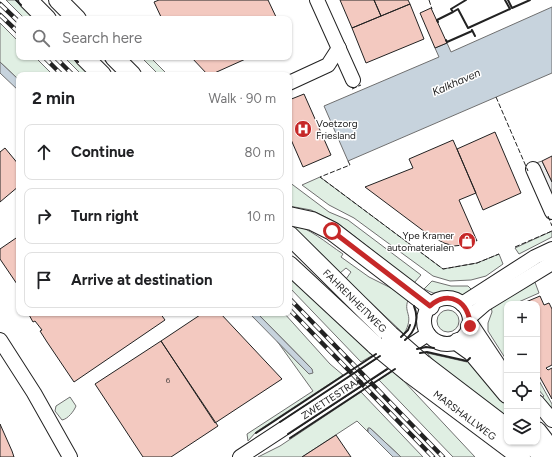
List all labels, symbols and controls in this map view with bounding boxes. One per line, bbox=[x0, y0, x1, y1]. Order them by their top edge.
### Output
search box bbox=[16, 16, 292, 60]
icon: search bbox=[30, 27, 52, 49]
text: Search here bbox=[62, 29, 142, 47]
water label: Kalkhaven bbox=[430, 66, 482, 99]
text: 2 min bbox=[32, 88, 75, 108]
text: Walk · 90 m bbox=[209, 91, 276, 106]
place label: Voetzorg Friesland bbox=[316, 117, 358, 142]
hospital icon: Voetzorg Friesland bbox=[293, 119, 313, 139]
icon: ahead bbox=[33, 141, 55, 163]
text: Continue bbox=[71, 143, 134, 161]
text: 80 m bbox=[244, 145, 275, 160]
icon: right bbox=[33, 205, 55, 227]
text: Turn right bbox=[71, 207, 139, 225]
text: 10 m bbox=[247, 209, 275, 224]
route start bbox=[323, 222, 341, 240]
place label: Ype Kramer automaterialen bbox=[387, 229, 455, 254]
shop icon: Ype Kramer automaterialen bbox=[457, 231, 477, 251]
street label: FAHRENHEITWEG bbox=[320, 266, 390, 335]
icon: arrive bbox=[33, 269, 55, 291]
text: Arrive at destination bbox=[71, 271, 212, 289]
map controls bbox=[504, 301, 540, 445]
button: + bbox=[504, 301, 540, 337]
route end bbox=[461, 317, 479, 335]
button: − bbox=[504, 337, 540, 373]
street label: ZWETTESTRAAT bbox=[299, 370, 370, 422]
button: locate bbox=[504, 373, 540, 409]
house number: 6 bbox=[166, 375, 171, 385]
street label: MARSHALLWEG bbox=[431, 388, 499, 443]
button: layers bbox=[504, 409, 540, 445]

